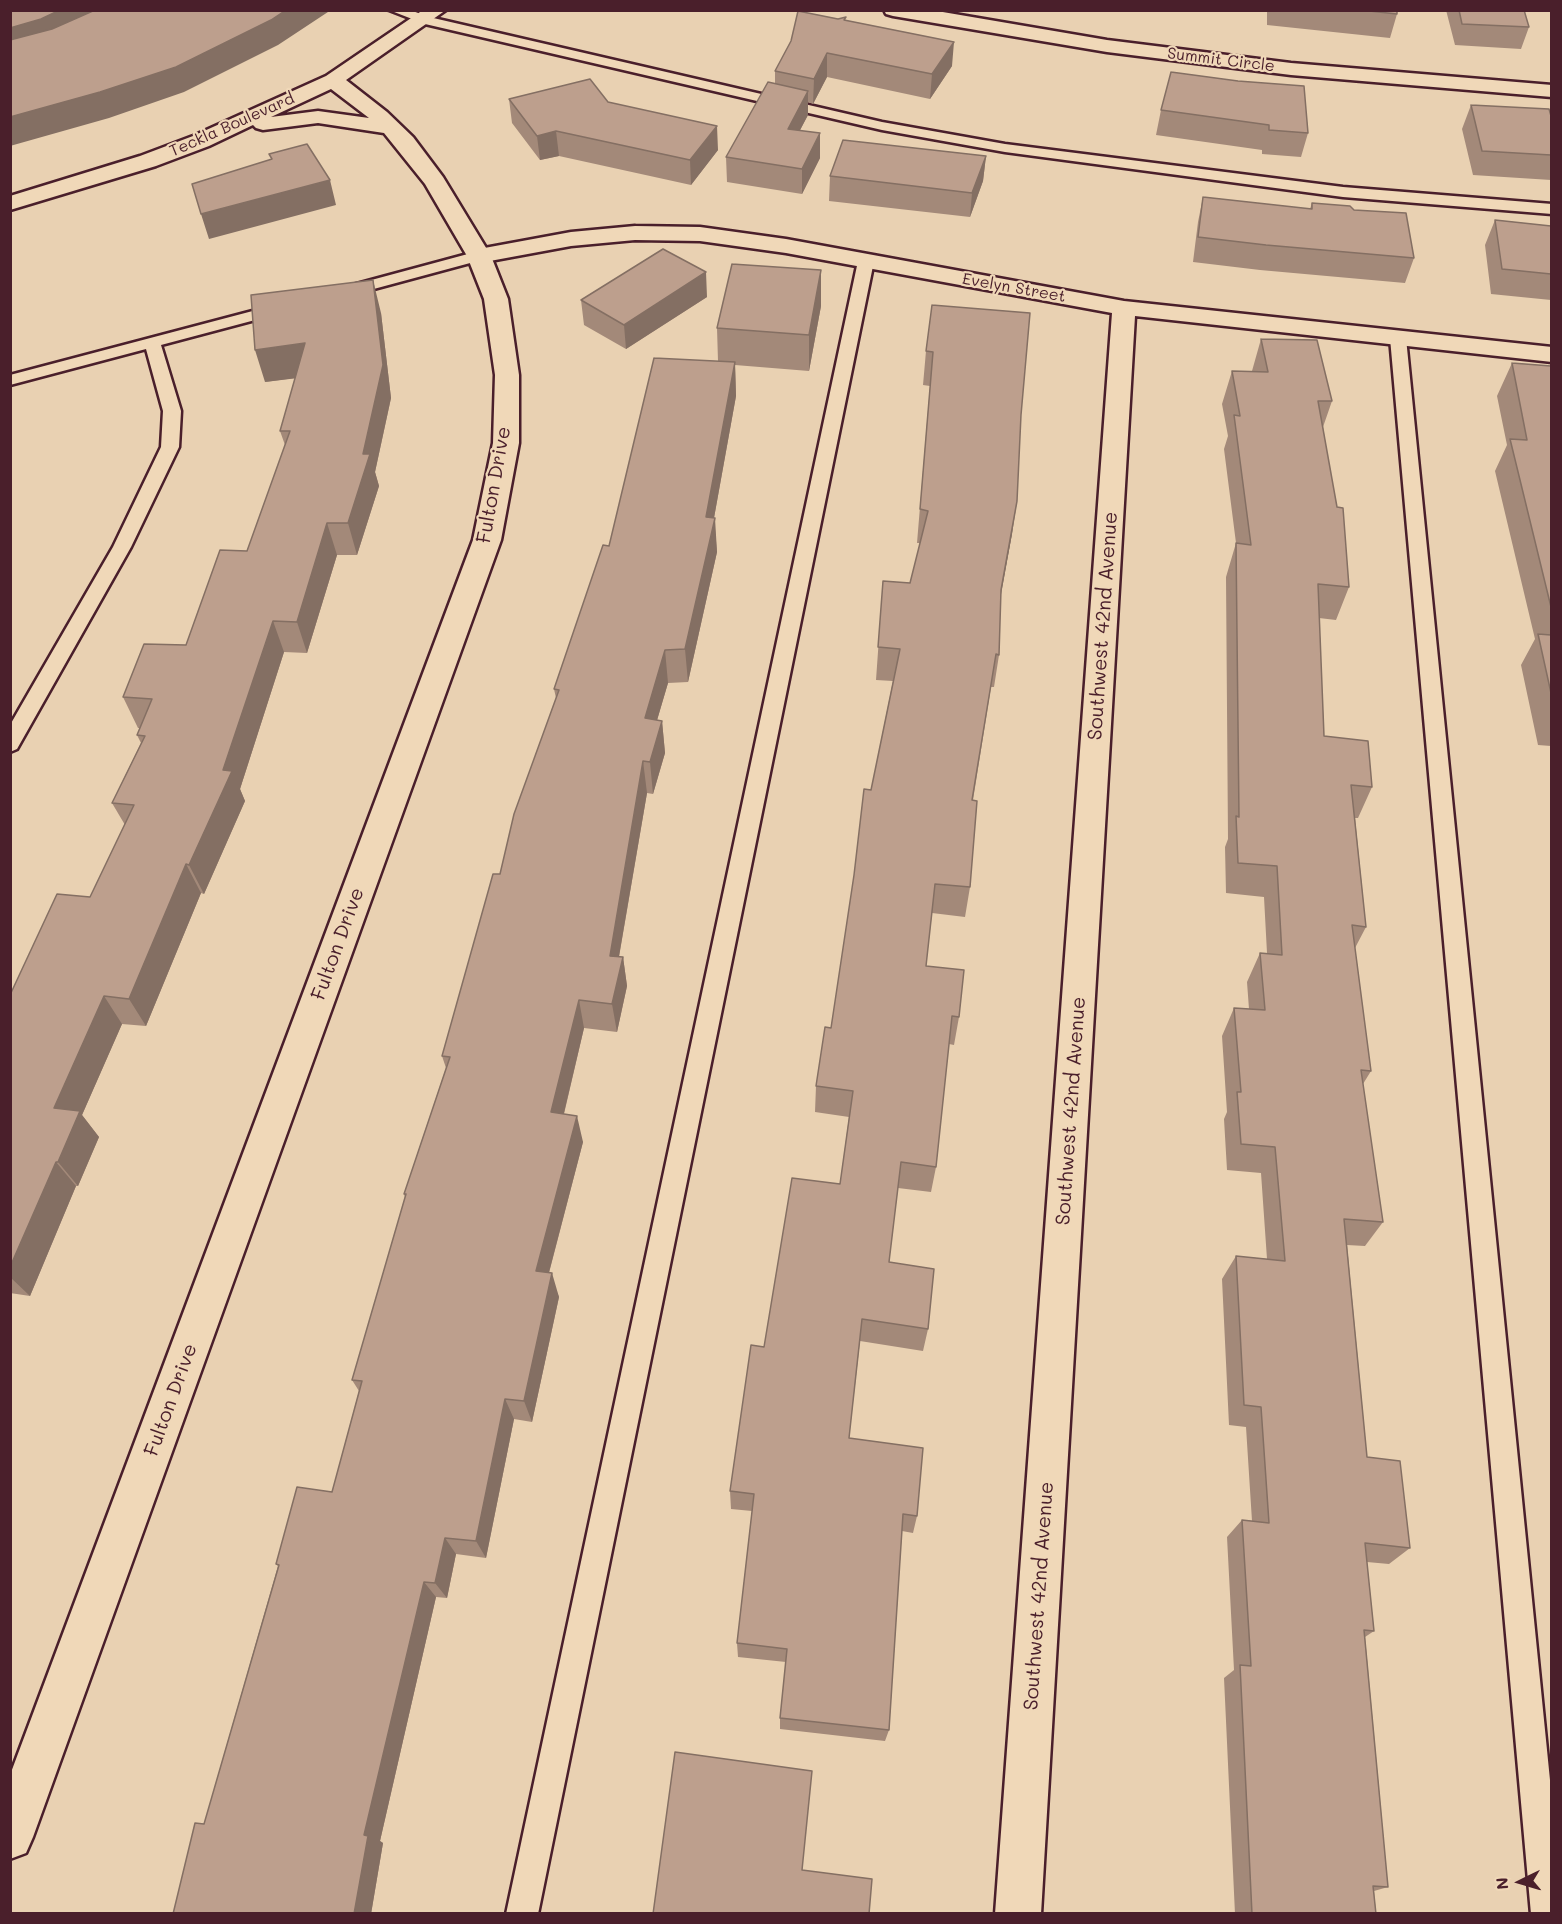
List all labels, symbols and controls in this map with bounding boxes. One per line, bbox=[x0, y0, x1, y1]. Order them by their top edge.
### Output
street label: Summit Circle bbox=[1166, 44, 1276, 76]
street label: Teckla Boulevard bbox=[167, 89, 297, 161]
street label: Evelyn Street bbox=[961, 269, 1067, 307]
street label: Fulton Drive bbox=[472, 425, 516, 545]
street label: Southwest 42nd Avenue bbox=[1083, 511, 1123, 741]
street label: Fulton Drive bbox=[307, 884, 369, 1004]
street label: Southwest 42nd Avenue bbox=[1051, 996, 1091, 1226]
street label: Fulton Drive bbox=[140, 1340, 202, 1460]
street label: Southwest 42nd Avenue bbox=[1019, 1481, 1059, 1711]
north arrow bbox=[1490, 1852, 1550, 1912]
text: N bbox=[1491, 1877, 1513, 1891]

